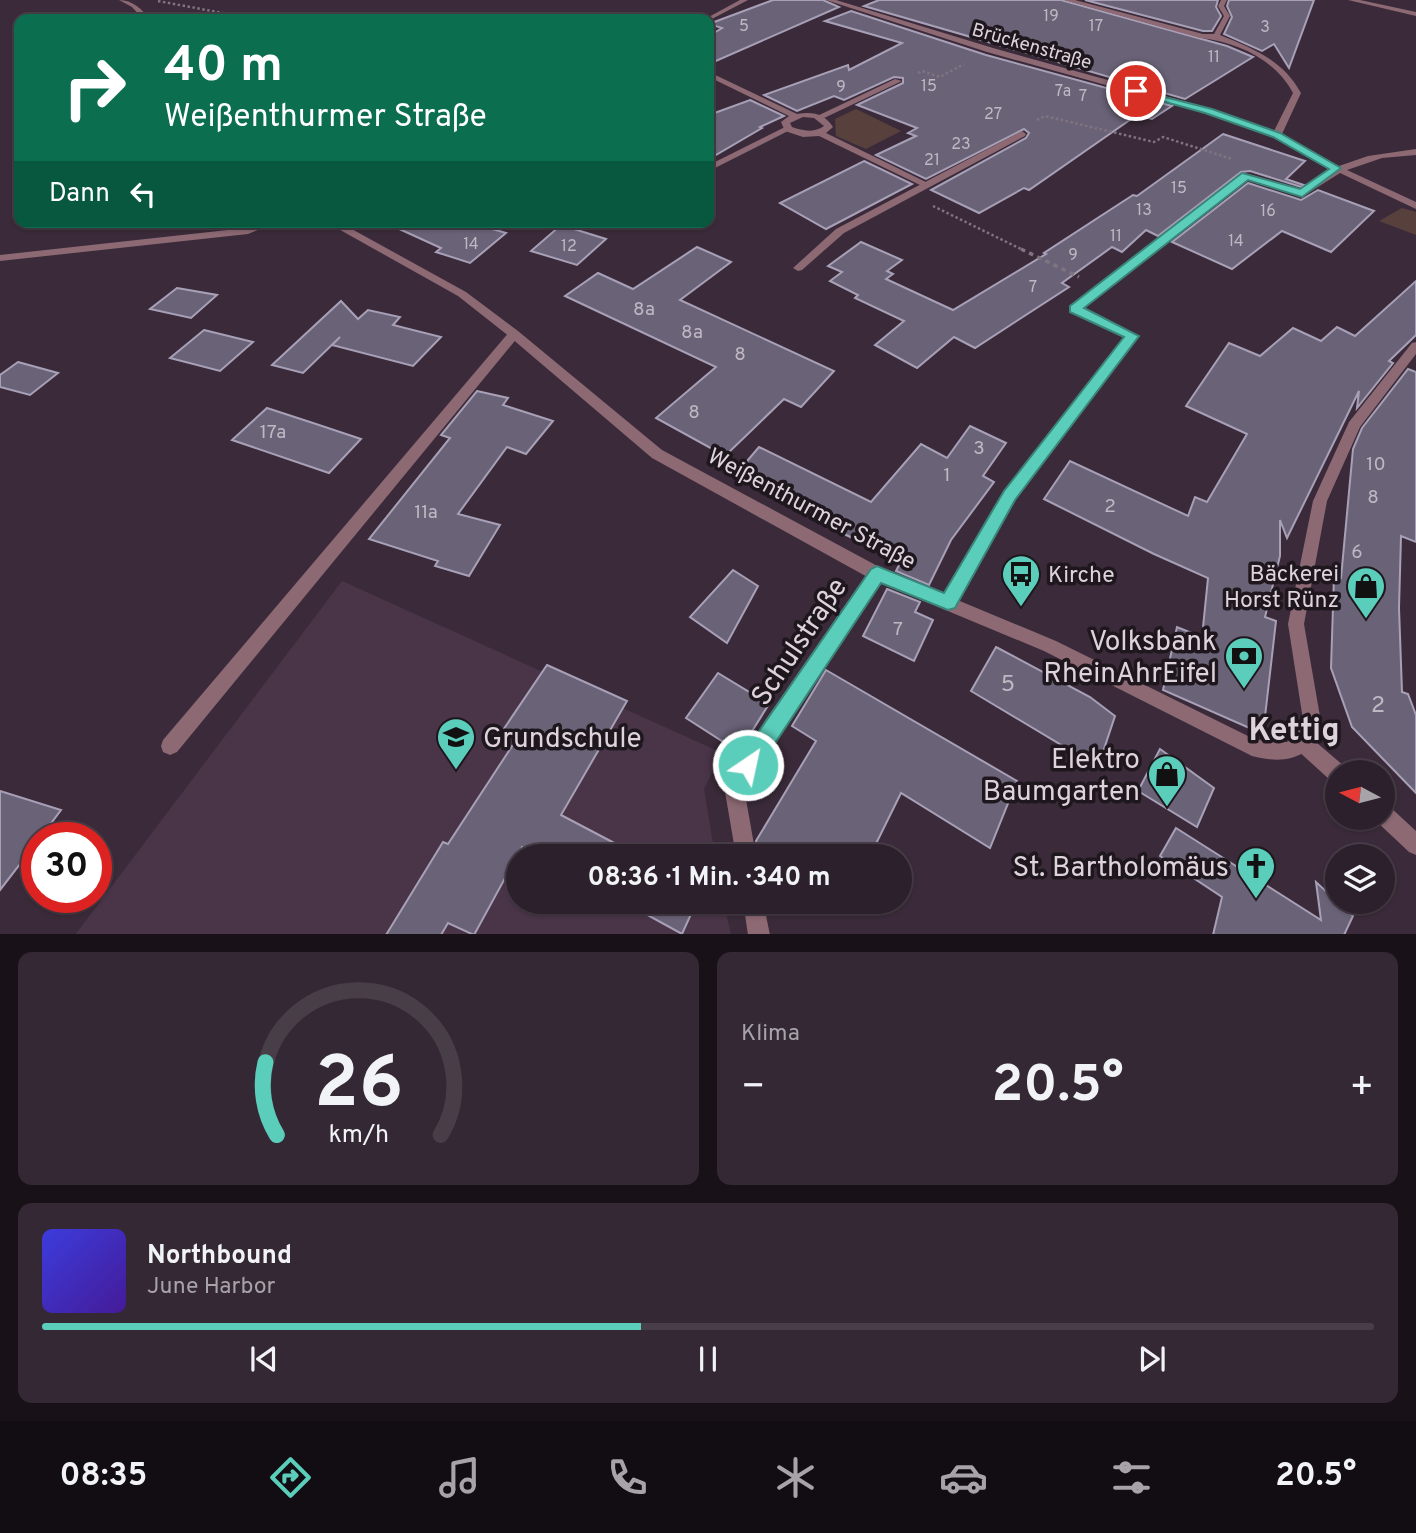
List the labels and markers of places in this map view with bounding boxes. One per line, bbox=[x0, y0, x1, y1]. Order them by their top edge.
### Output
pin bbox=[1106, 61, 1166, 121]
bus stop icon: Kirche bbox=[1000, 553, 1042, 608]
place label: Bäckerei Horst Rünz bbox=[1224, 561, 1339, 616]
place label: Kirche bbox=[1048, 562, 1115, 591]
shop icon: Bäckerei Horst Rünz bbox=[1345, 565, 1387, 620]
place label: Volksbank RheinAhrEifel bbox=[1043, 625, 1217, 693]
bank icon: Volksbank RheinAhrEifel bbox=[1223, 635, 1265, 690]
school or university icon: Grundschule bbox=[435, 716, 477, 771]
place label: Grundschule bbox=[483, 722, 642, 758]
place label: Elektro Baumgarten bbox=[983, 743, 1140, 811]
shop icon: Elektro Baumgarten bbox=[1146, 753, 1188, 808]
church icon: St. Bartholomäus bbox=[1235, 845, 1277, 900]
place label: St. Bartholomäus bbox=[1013, 851, 1229, 887]

